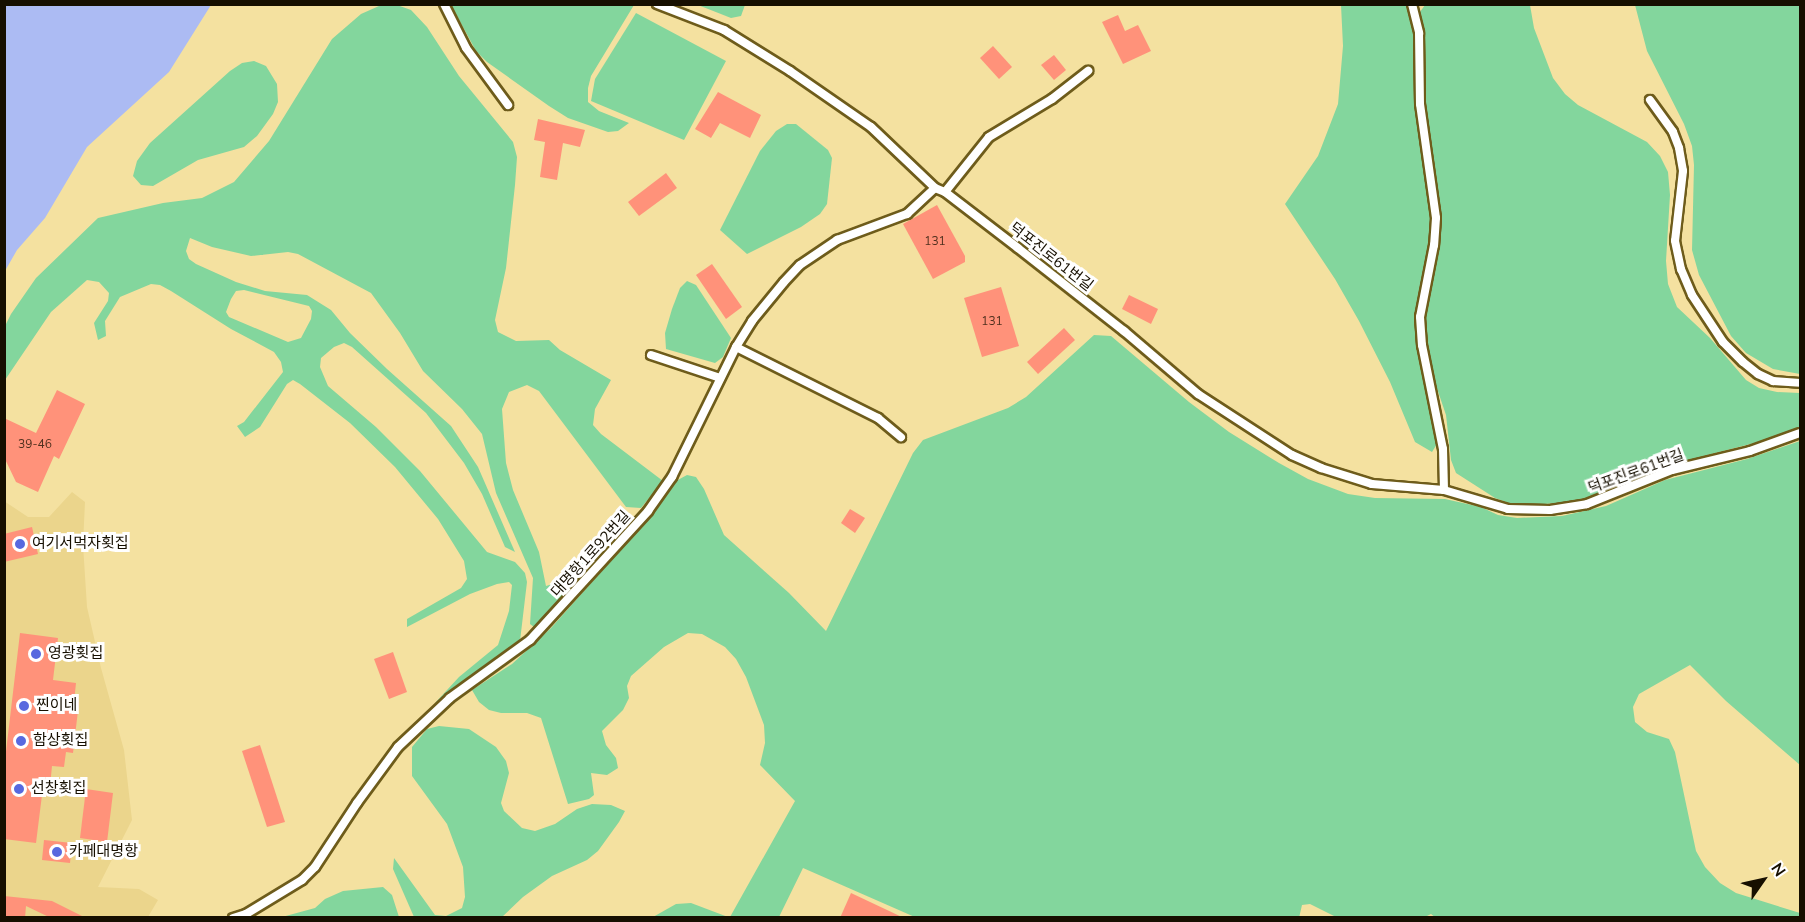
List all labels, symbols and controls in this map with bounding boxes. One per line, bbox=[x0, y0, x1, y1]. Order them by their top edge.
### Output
street label: 덕포진로61번길 bbox=[1006, 219, 1096, 295]
house number: 131 bbox=[924, 235, 946, 249]
house number: 131 bbox=[981, 315, 1003, 329]
house number: 39-46 bbox=[18, 438, 52, 452]
street label: 덕포진로61번길 bbox=[1586, 446, 1686, 498]
street label: 대명항1로92번길 bbox=[548, 507, 634, 601]
place label: 여기서먹자횟집 bbox=[32, 535, 129, 553]
marker: 여기서먹자횟집 bbox=[13, 537, 27, 551]
place label: 영광횟집 bbox=[48, 645, 103, 663]
marker: 영광횟집 bbox=[29, 647, 43, 661]
place label: 찐이네 bbox=[36, 697, 77, 715]
marker: 찐이네 bbox=[17, 699, 31, 713]
place label: 함상횟집 bbox=[33, 732, 88, 750]
marker: 함상횟집 bbox=[14, 734, 28, 748]
place label: 선창횟집 bbox=[31, 780, 86, 798]
marker: 선창횟집 bbox=[12, 782, 26, 796]
place label: 카페대명항 bbox=[69, 843, 138, 861]
marker: 카페대명항 bbox=[50, 845, 64, 859]
north arrow bbox=[1733, 850, 1793, 910]
text: N bbox=[1765, 859, 1790, 881]

